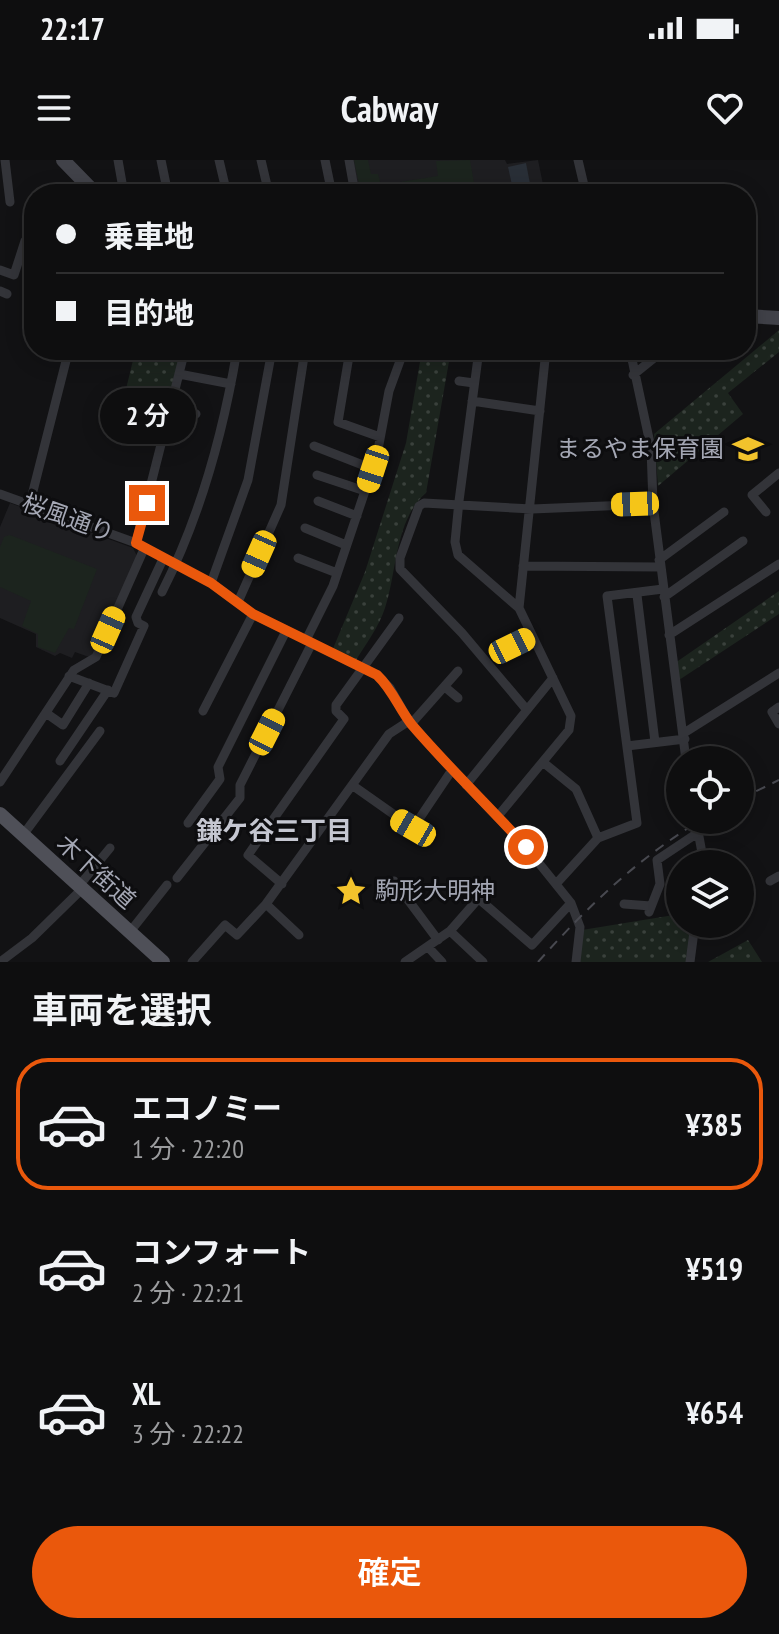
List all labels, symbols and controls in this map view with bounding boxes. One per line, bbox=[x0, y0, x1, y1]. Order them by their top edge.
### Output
text: 22:17 bbox=[40, 9, 105, 48]
text: Cabway bbox=[341, 85, 438, 132]
icon: menu bbox=[32, 86, 76, 130]
icon: heart bbox=[703, 86, 747, 130]
text: 乗車地 bbox=[104, 216, 194, 255]
text: 目的地 bbox=[104, 293, 194, 332]
callout: 2 分 bbox=[99, 387, 195, 443]
text: 2 分 bbox=[126, 399, 170, 432]
school or university icon: まるやま保育園 bbox=[731, 432, 765, 466]
place label: まるやま保育園 bbox=[556, 433, 724, 464]
car bbox=[354, 442, 392, 496]
route end bbox=[129, 485, 165, 521]
street label: 桜風通り bbox=[18, 487, 119, 549]
car bbox=[611, 491, 659, 517]
car bbox=[238, 527, 280, 581]
car bbox=[87, 603, 129, 657]
car bbox=[485, 625, 539, 667]
car bbox=[245, 705, 289, 759]
map controls bbox=[666, 746, 754, 938]
button: locate bbox=[666, 746, 754, 834]
car bbox=[386, 806, 440, 850]
district label: 鎌ケ谷三丁目 bbox=[196, 814, 352, 847]
street label: 木下街道 bbox=[50, 828, 142, 915]
route start bbox=[508, 829, 544, 865]
button: layers bbox=[666, 850, 754, 938]
place icon: 駒形大明神 bbox=[334, 874, 368, 908]
place label: 駒形大明神 bbox=[375, 875, 495, 906]
text: 車両を選択 bbox=[32, 986, 212, 1033]
icon: car bbox=[36, 1088, 108, 1160]
text: エコノミー bbox=[132, 1088, 282, 1127]
text: ¥385 bbox=[686, 1105, 743, 1144]
text: 1 分 · 22:20 bbox=[132, 1132, 244, 1165]
icon: car bbox=[36, 1232, 108, 1304]
text: コンフォート bbox=[132, 1232, 311, 1271]
text: ¥519 bbox=[686, 1249, 743, 1288]
text: 2 分 · 22:21 bbox=[132, 1276, 244, 1309]
text: XL bbox=[132, 1374, 161, 1413]
icon: car bbox=[36, 1376, 108, 1448]
text: ¥654 bbox=[686, 1393, 743, 1432]
text: 3 分 · 22:22 bbox=[132, 1417, 244, 1450]
button: 確定 bbox=[32, 1526, 747, 1618]

